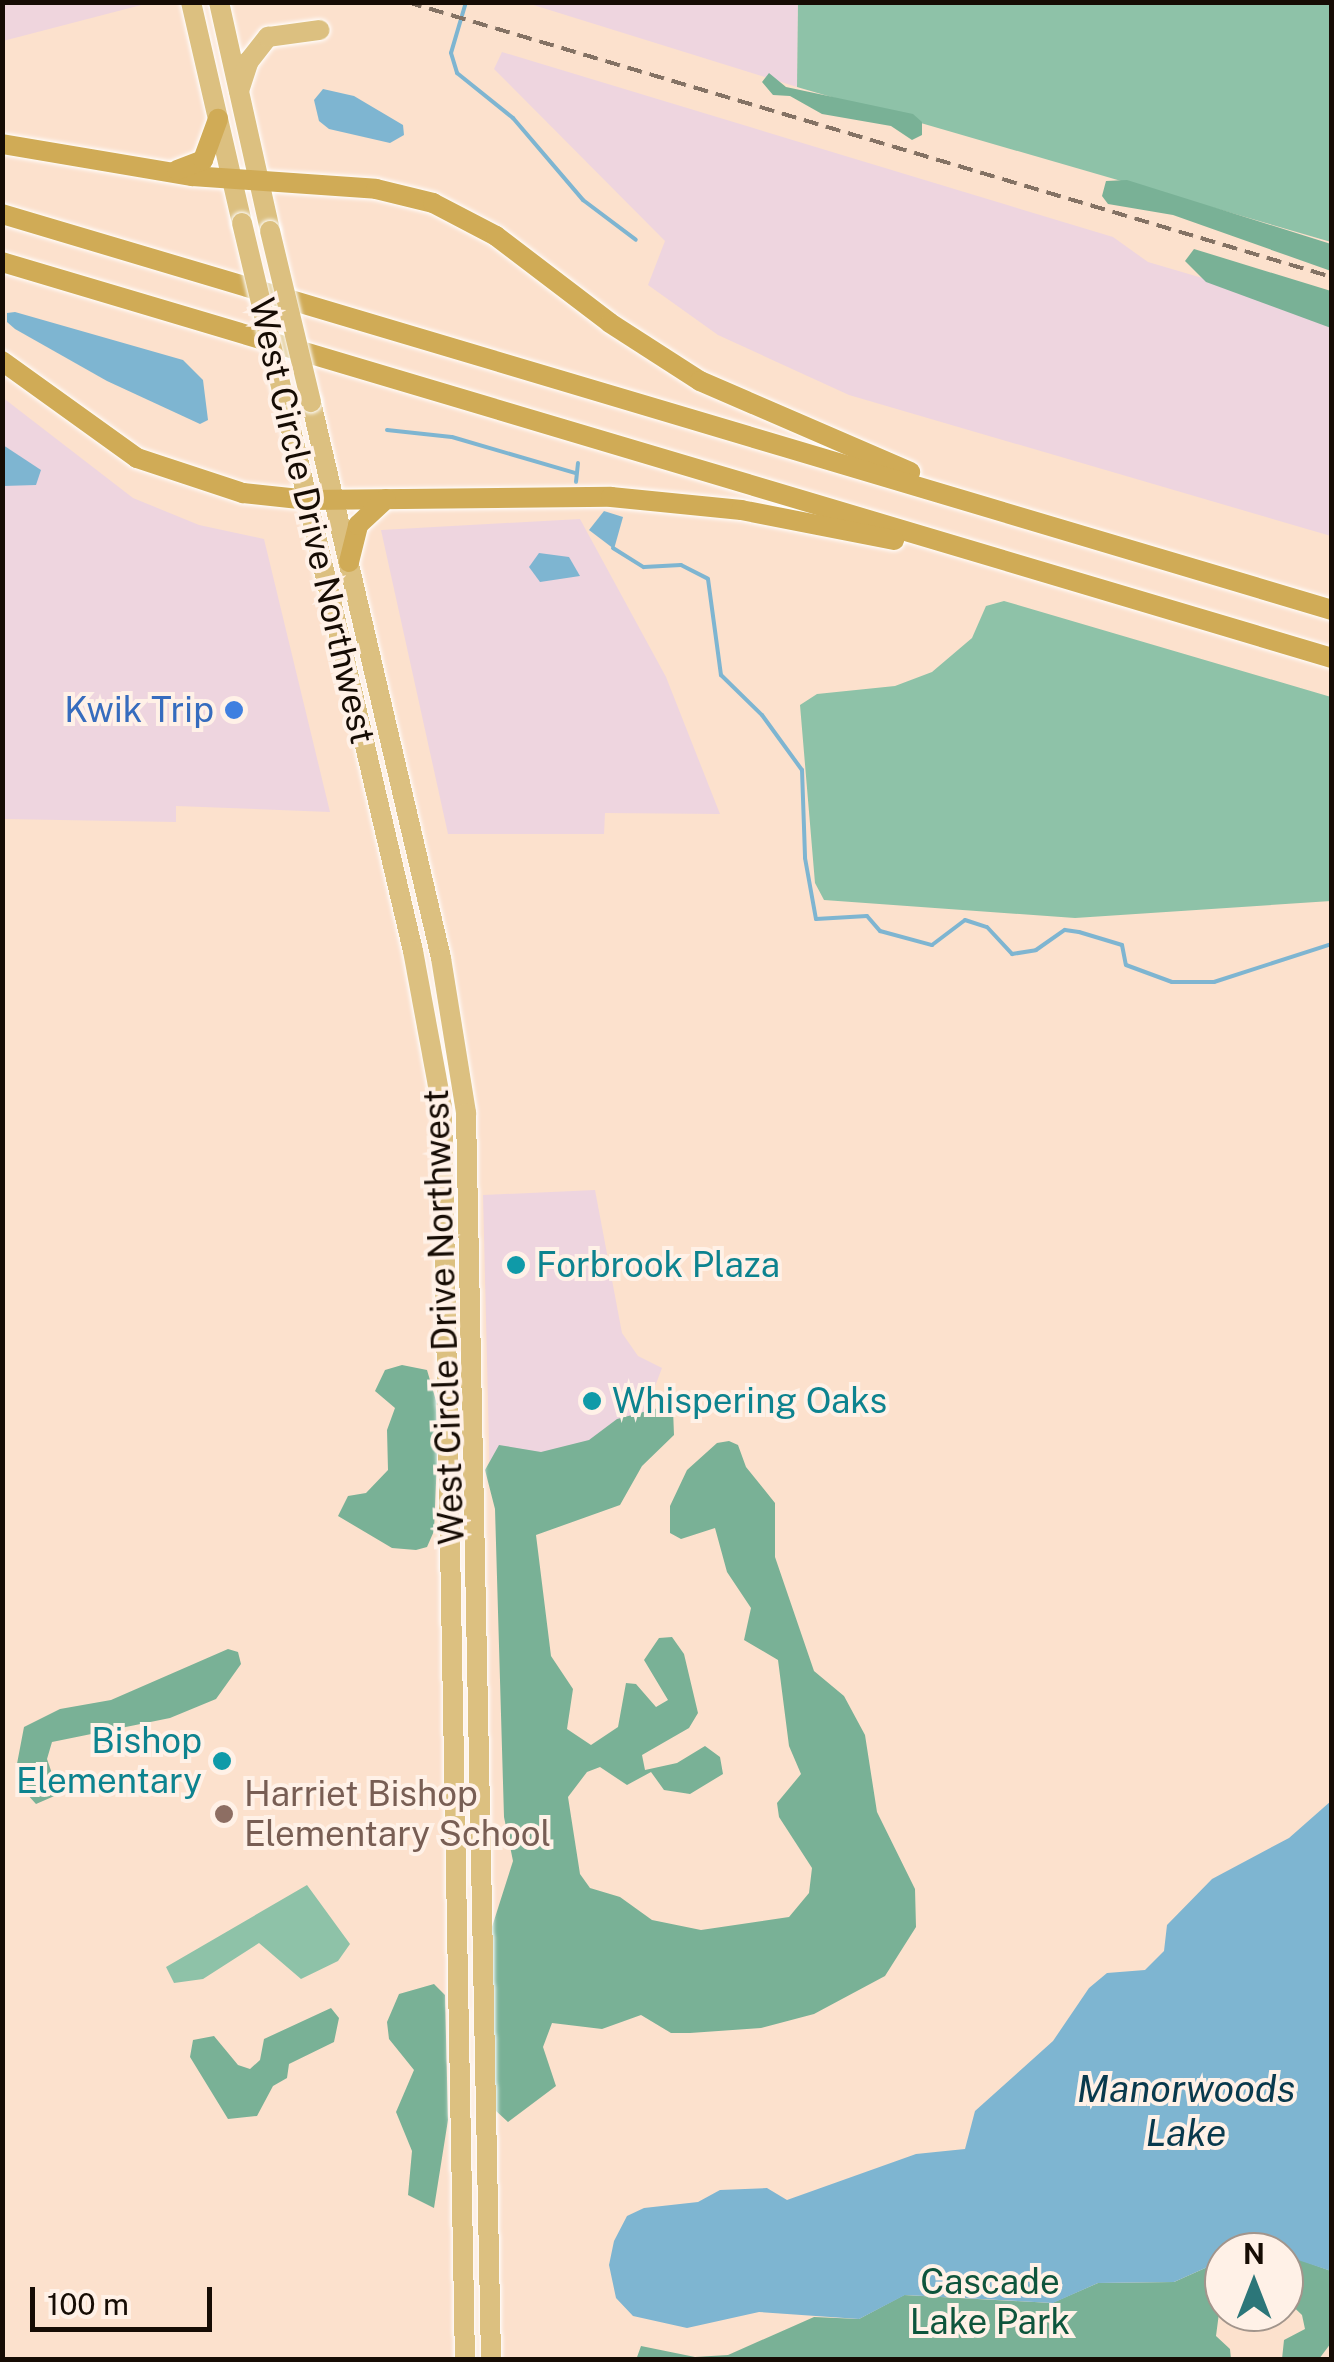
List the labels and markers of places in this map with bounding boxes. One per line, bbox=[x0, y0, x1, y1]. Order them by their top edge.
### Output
place label: Kwik Trip bbox=[64, 689, 214, 731]
marker: Kwik Trip bbox=[223, 699, 245, 721]
place label: Forbrook Plaza bbox=[536, 1244, 780, 1286]
marker: Forbrook Plaza bbox=[505, 1254, 527, 1276]
place label: Whispering Oaks bbox=[612, 1380, 887, 1422]
marker: Whispering Oaks bbox=[581, 1390, 603, 1412]
place label: Bishop Elementary bbox=[16, 1720, 202, 1802]
marker: Bishop Elementary bbox=[211, 1750, 233, 1772]
place label: Harriet Bishop Elementary School bbox=[244, 1773, 551, 1855]
marker: Harriet Bishop Elementary School bbox=[213, 1803, 235, 1825]

